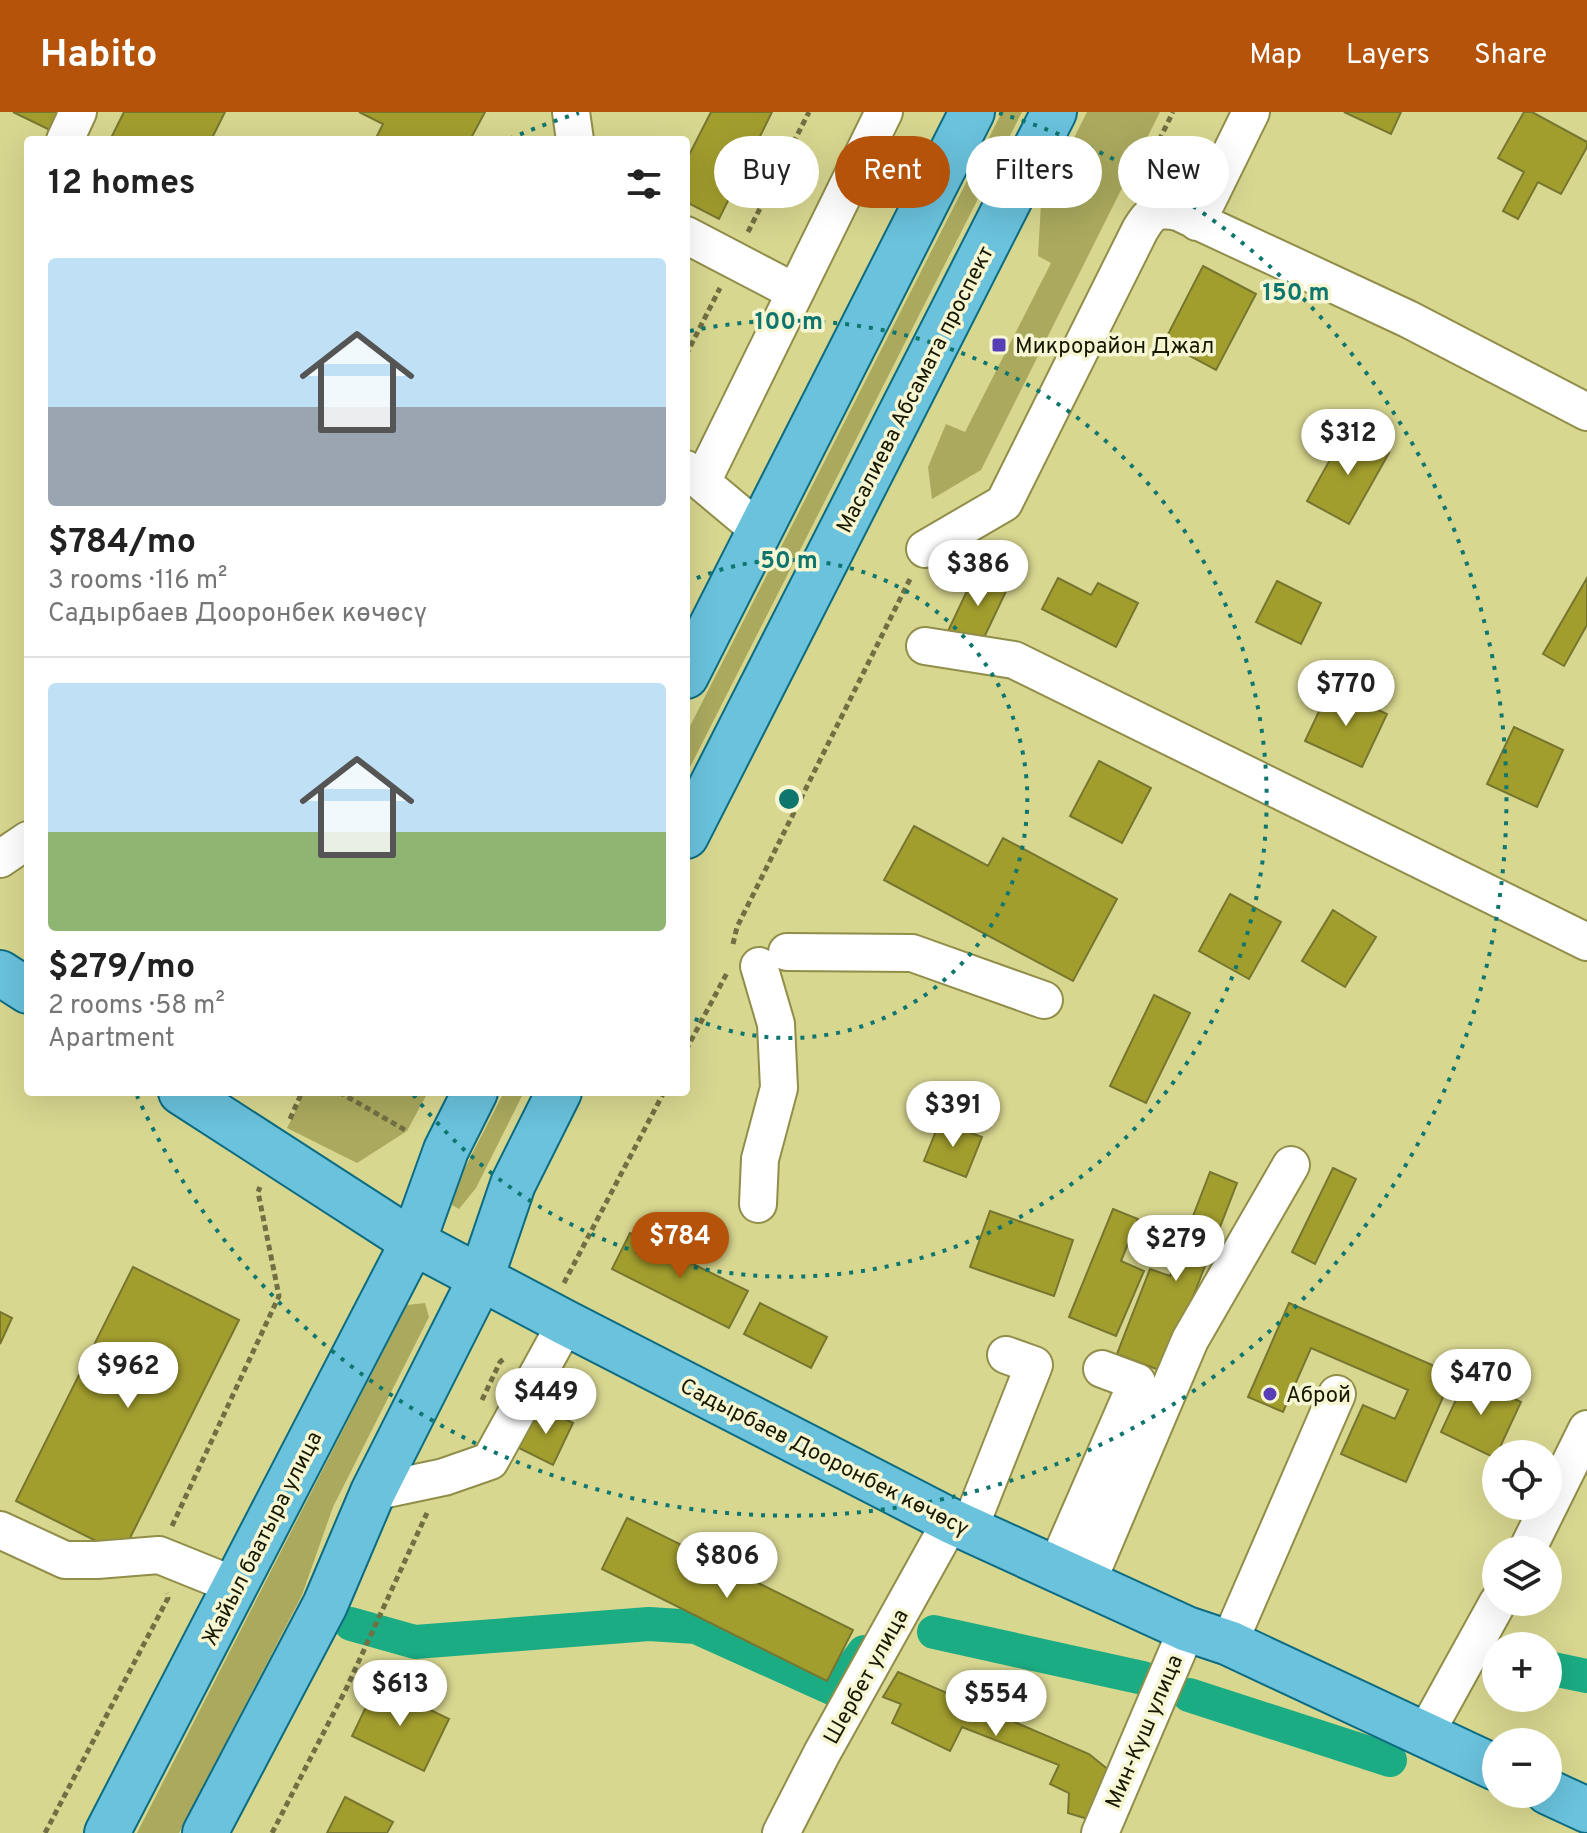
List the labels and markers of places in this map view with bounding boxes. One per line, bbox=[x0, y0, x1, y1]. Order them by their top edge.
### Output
place label: Микрорайон Джал bbox=[1015, 334, 1214, 361]
marker: Микрорайон Джал bbox=[990, 336, 1008, 354]
pin: $312 bbox=[1301, 409, 1395, 477]
pin: $386 bbox=[931, 540, 1025, 608]
pin: $770 bbox=[1299, 660, 1393, 728]
centre of rings bbox=[775, 785, 803, 813]
pin: $391 bbox=[906, 1081, 1000, 1149]
pin: $784 bbox=[633, 1212, 727, 1280]
pin: $279 bbox=[1129, 1215, 1223, 1283]
pin: $962 bbox=[81, 1342, 175, 1410]
pin: $470 bbox=[1434, 1349, 1528, 1417]
pin: $449 bbox=[499, 1368, 593, 1436]
place label: Аброй bbox=[1286, 1383, 1351, 1410]
marker: Аброй bbox=[1261, 1385, 1279, 1403]
pin: $806 bbox=[680, 1532, 774, 1600]
pin: $613 bbox=[353, 1660, 447, 1728]
pin: $554 bbox=[949, 1670, 1043, 1738]

